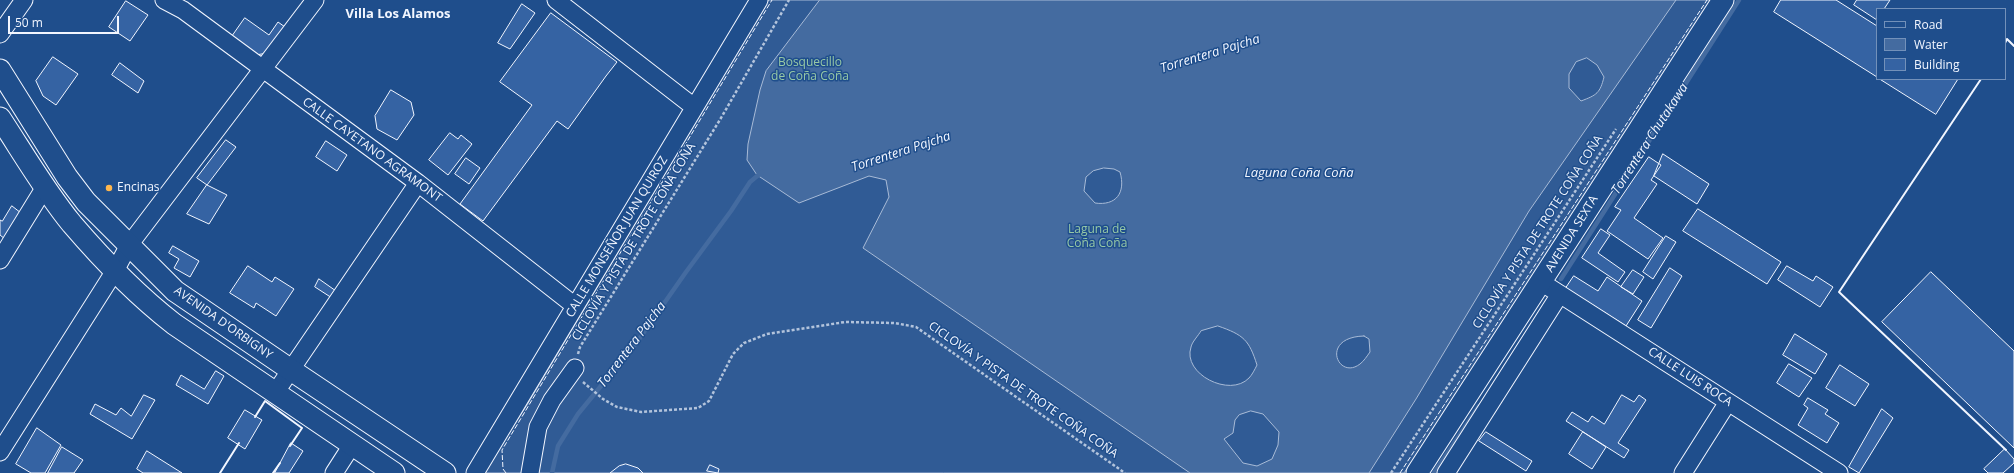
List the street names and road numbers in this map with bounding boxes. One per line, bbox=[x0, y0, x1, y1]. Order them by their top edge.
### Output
street label: CALLE CAYETANO AGRAMONT bbox=[300, 95, 444, 205]
street label: CICLOVÍA Y PISTA DE TROTE COÑA COÑA bbox=[1470, 132, 1606, 332]
street label: CICLOVÍA Y PISTA DE TROTE COÑA COÑA bbox=[569, 141, 699, 343]
street label: CALLE MONSEÑOR JUAN QUIROZ bbox=[563, 154, 671, 320]
street label: AVENIDA SEXTA bbox=[1543, 193, 1601, 275]
street label: AVENIDA D'ORBIGNY bbox=[171, 284, 275, 362]
street label: CICLOVÍA Y PISTA DE TROTE COÑA COÑA bbox=[926, 319, 1120, 461]
street label: CALLE LUIS ROCA bbox=[1645, 344, 1735, 410]

